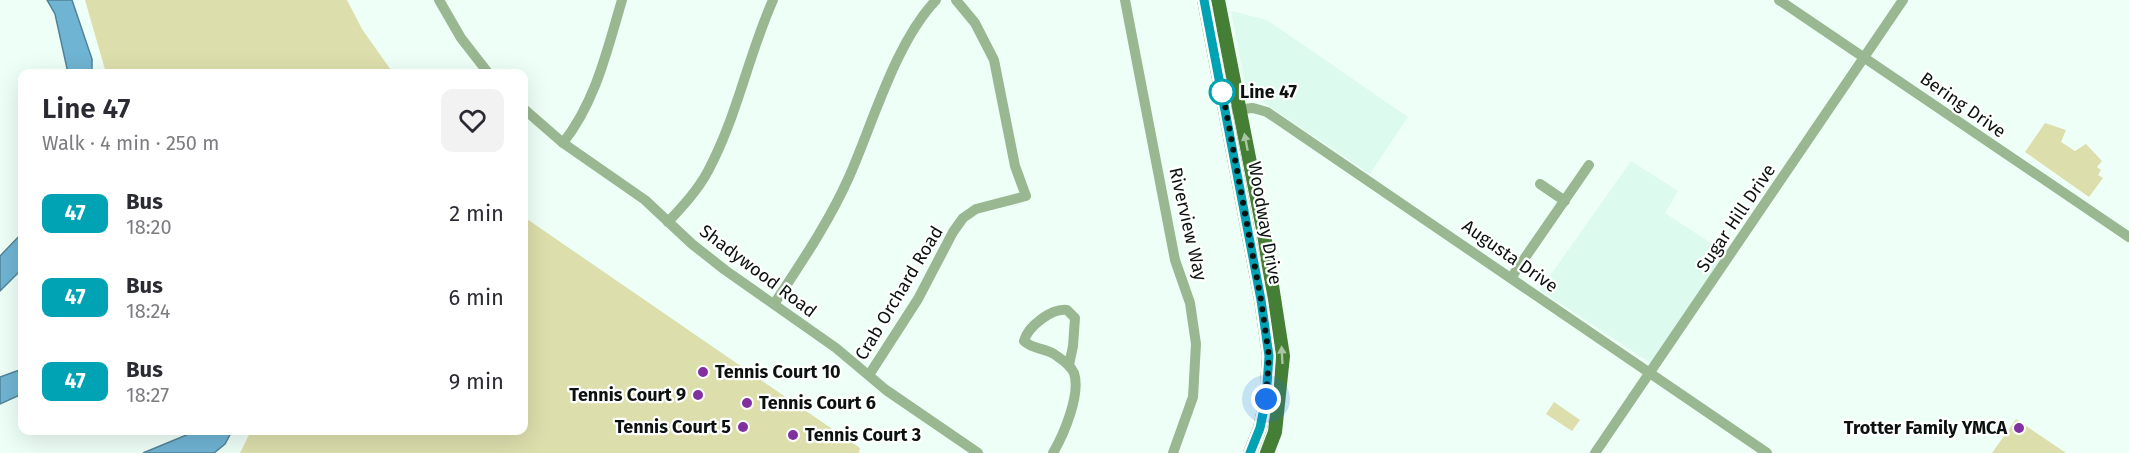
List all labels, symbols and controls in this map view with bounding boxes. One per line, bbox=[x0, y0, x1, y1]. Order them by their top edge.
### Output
street label: Bering Drive bbox=[1916, 67, 2010, 143]
marker: Line 47 bbox=[1209, 79, 1235, 105]
place label: Line 47 bbox=[1240, 81, 1298, 103]
button: heart bbox=[441, 89, 504, 152]
text: Line 47 bbox=[42, 92, 130, 125]
text: Walk · 4 min · 250 m bbox=[42, 131, 219, 155]
one-way arrow bbox=[1241, 132, 1250, 151]
street label: Woodway Drive bbox=[1243, 160, 1287, 286]
street label: Sugar Hill Drive bbox=[1692, 160, 1780, 276]
street label: Riverview Way bbox=[1164, 165, 1212, 283]
text: Bus bbox=[126, 188, 163, 215]
text: 47 bbox=[64, 200, 86, 226]
text: 2 min bbox=[449, 200, 504, 227]
text: 18:20 bbox=[126, 215, 172, 239]
street label: Augusta Drive bbox=[1458, 215, 1562, 297]
street label: Shadywood Road bbox=[695, 220, 821, 322]
street label: Crab Orchard Road bbox=[850, 222, 948, 364]
text: Bus bbox=[126, 272, 163, 299]
text: 47 bbox=[64, 284, 86, 310]
text: 6 min bbox=[448, 284, 504, 311]
text: 18:24 bbox=[126, 299, 170, 323]
one-way arrow bbox=[1278, 345, 1287, 364]
text: Bus bbox=[126, 356, 163, 383]
place label: Tennis Court 10 bbox=[715, 361, 841, 383]
marker: Tennis Court 10 bbox=[696, 365, 710, 379]
text: 47 bbox=[64, 368, 86, 394]
text: 9 min bbox=[449, 368, 504, 395]
text: 18:27 bbox=[126, 383, 169, 407]
place label: Tennis Court 9 bbox=[569, 384, 686, 406]
your location bbox=[1251, 384, 1281, 414]
marker: Tennis Court 9 bbox=[691, 388, 705, 402]
place label: Tennis Court 6 bbox=[759, 392, 876, 414]
marker: Tennis Court 6 bbox=[740, 396, 754, 410]
place label: Tennis Court 5 bbox=[615, 416, 731, 438]
place label: Trotter Family YMCA bbox=[1844, 417, 2007, 439]
marker: Tennis Court 5 bbox=[736, 420, 750, 434]
marker: Trotter Family YMCA bbox=[2012, 421, 2026, 435]
place label: Tennis Court 3 bbox=[805, 424, 921, 446]
marker: Tennis Court 3 bbox=[786, 428, 800, 442]

